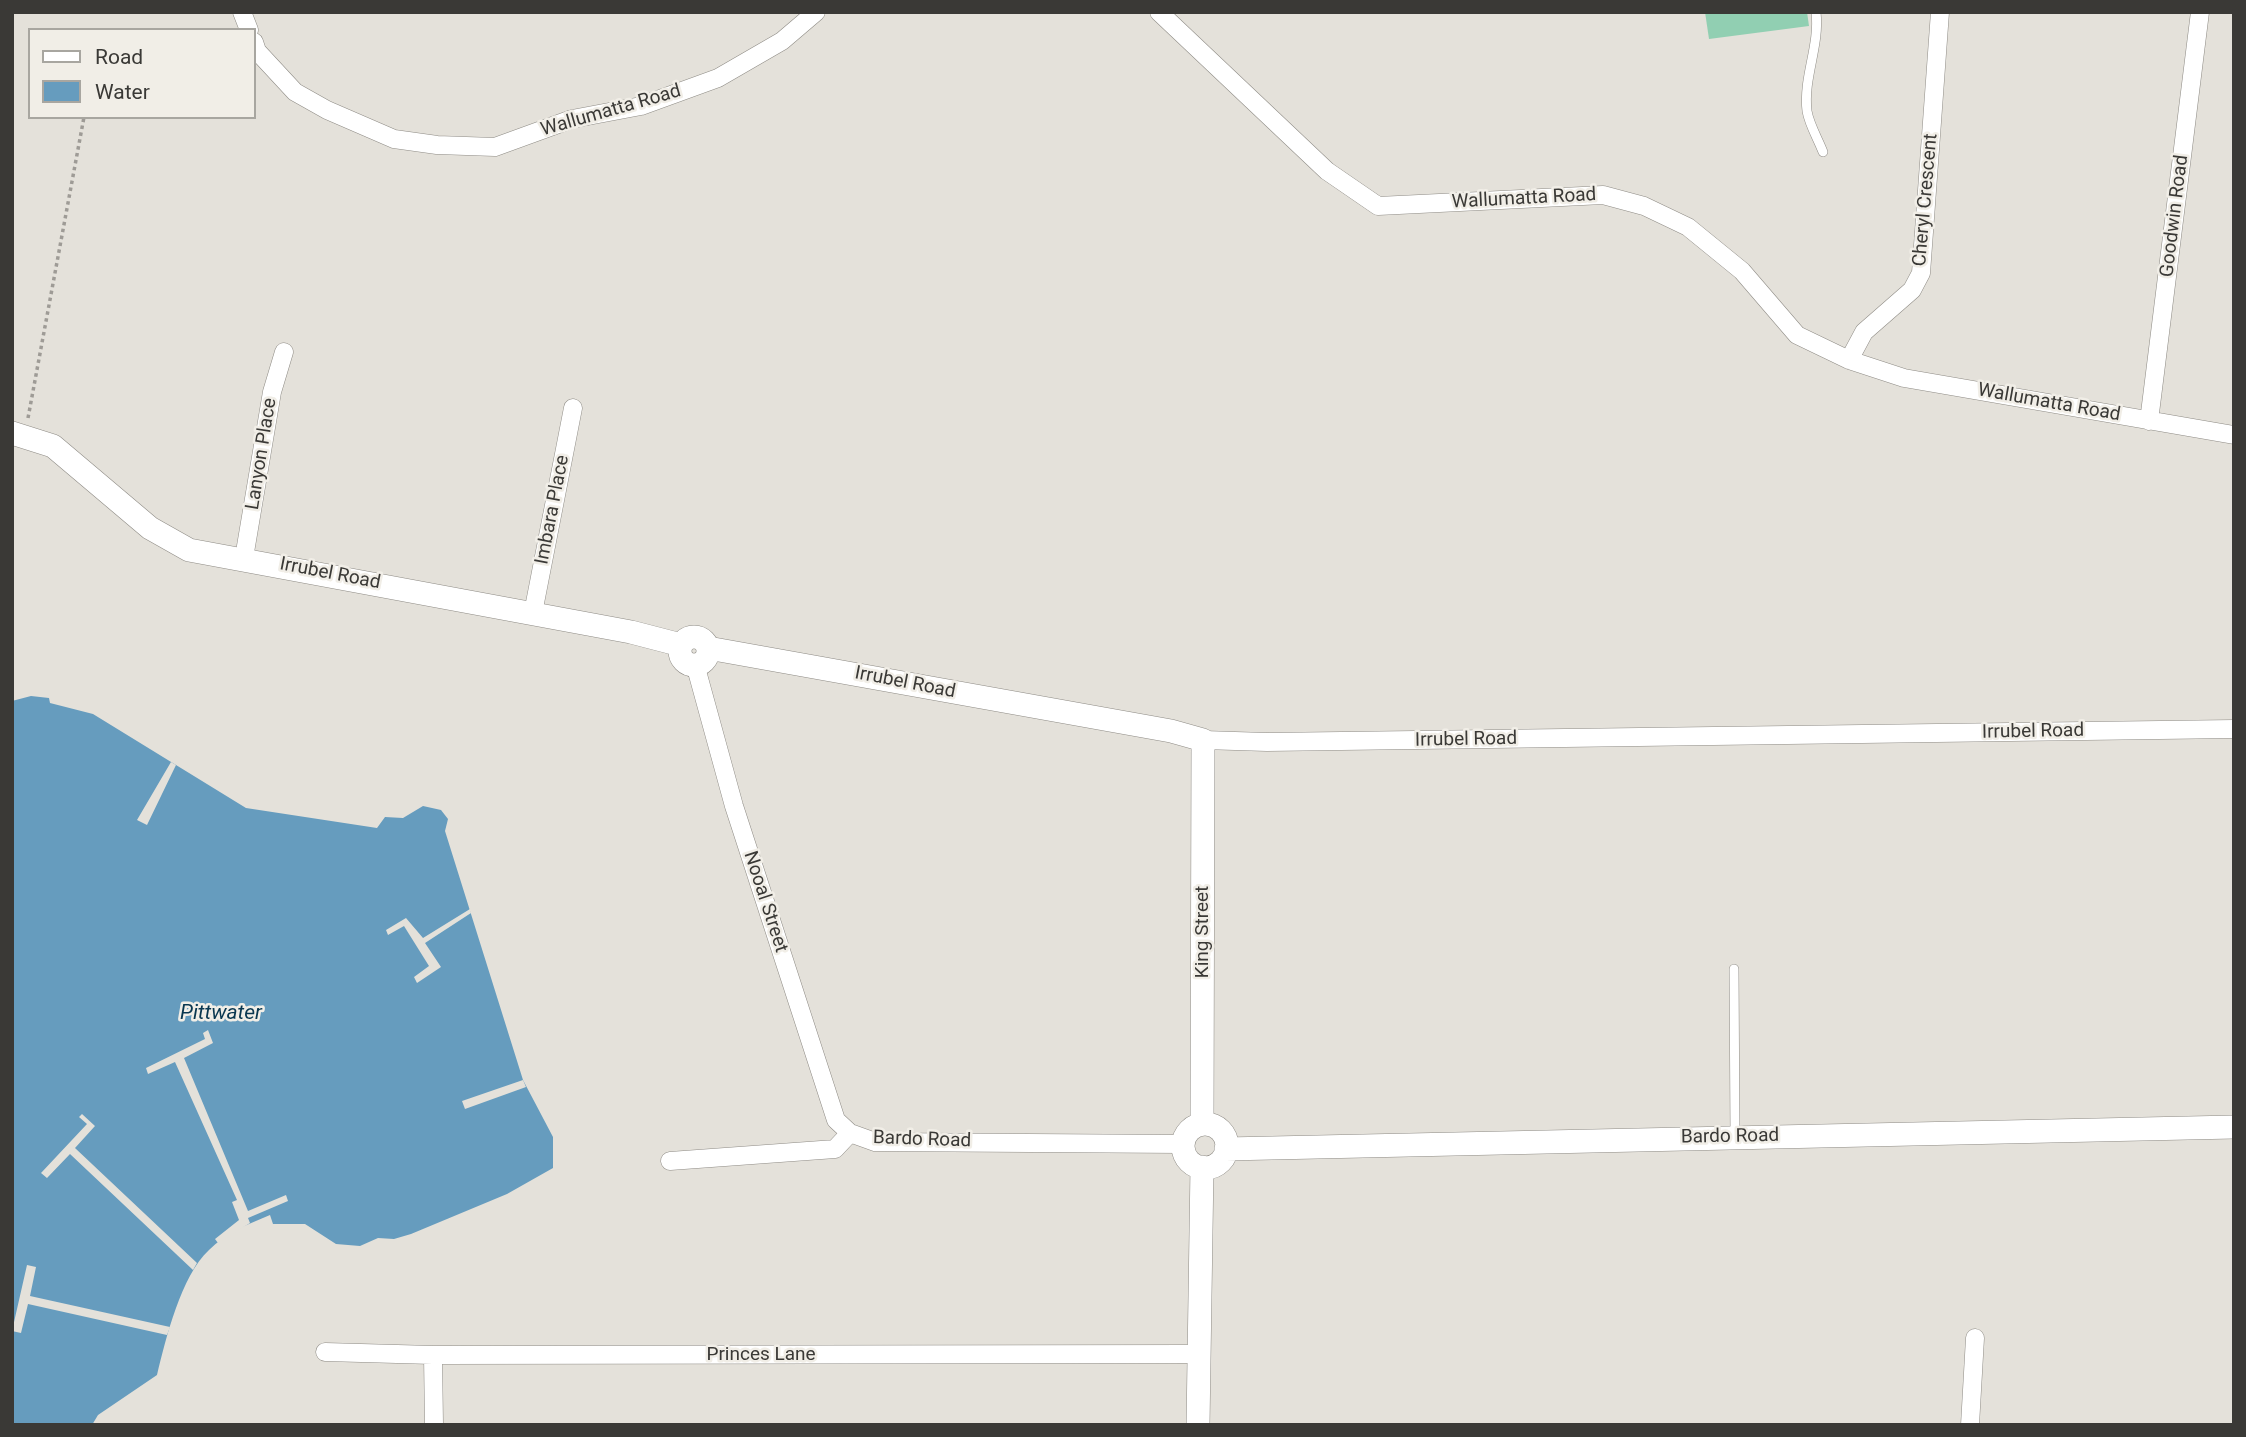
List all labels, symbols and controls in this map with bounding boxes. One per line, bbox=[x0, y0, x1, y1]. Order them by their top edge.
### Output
legend bbox=[28, 28, 256, 119]
text: Road bbox=[95, 45, 143, 69]
text: Water bbox=[95, 80, 150, 104]
street label: Wallumatta Road bbox=[538, 80, 684, 142]
street label: Cheryl Crescent bbox=[1909, 133, 1943, 267]
street label: Goodwin Road bbox=[2156, 154, 2194, 278]
street label: Wallumatta Road bbox=[1451, 184, 1597, 214]
street label: Wallumatta Road bbox=[1976, 379, 2122, 427]
street label: Lanyon Place bbox=[242, 396, 282, 512]
street label: Imbara Place bbox=[531, 453, 575, 567]
street label: Irrubel Road bbox=[278, 553, 382, 595]
street label: Irrubel Road bbox=[853, 662, 957, 704]
street label: Irrubel Road bbox=[1982, 720, 2084, 744]
street label: Irrubel Road bbox=[1415, 728, 1517, 752]
street label: Nooal Street bbox=[738, 849, 792, 955]
street label: King Street bbox=[1192, 886, 1214, 978]
water label: Pittwater bbox=[180, 1001, 262, 1027]
street label: Bardo Road bbox=[1681, 1125, 1779, 1149]
street label: Bardo Road bbox=[872, 1127, 972, 1153]
street label: Princes Lane bbox=[706, 1344, 816, 1366]

